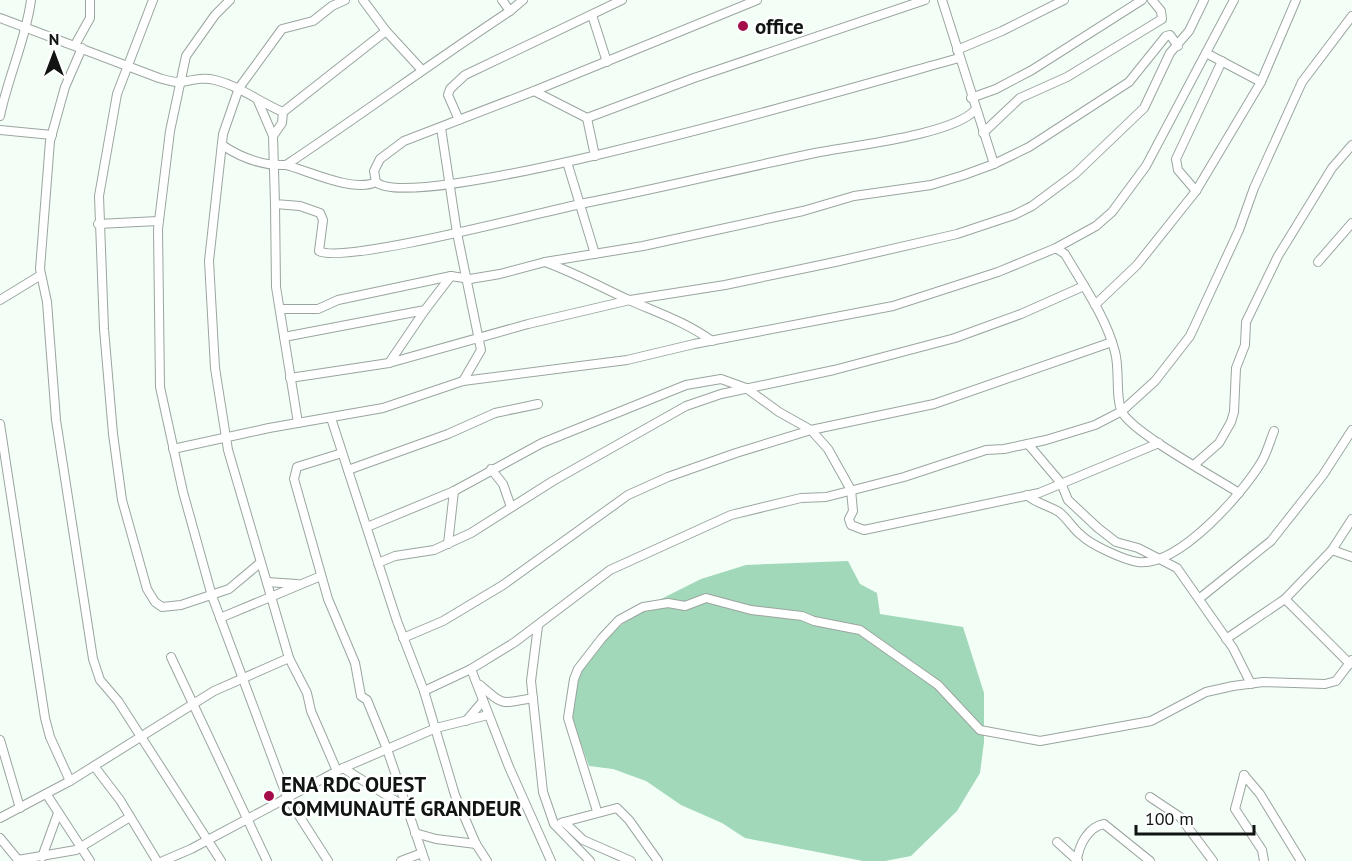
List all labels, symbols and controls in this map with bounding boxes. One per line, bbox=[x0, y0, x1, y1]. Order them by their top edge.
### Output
place label: office bbox=[755, 13, 804, 40]
marker: office bbox=[736, 19, 750, 33]
north arrow bbox=[24, 24, 84, 84]
text: N bbox=[49, 29, 59, 49]
place label: ENA RDC OUEST COMMUNAUTÉ GRANDEUR bbox=[281, 771, 522, 822]
marker: ENA RDC OUEST COMMUNAUTÉ GRANDEUR bbox=[262, 789, 276, 803]
scale bar bbox=[1136, 798, 1254, 836]
text: 100 m bbox=[1145, 807, 1194, 830]

